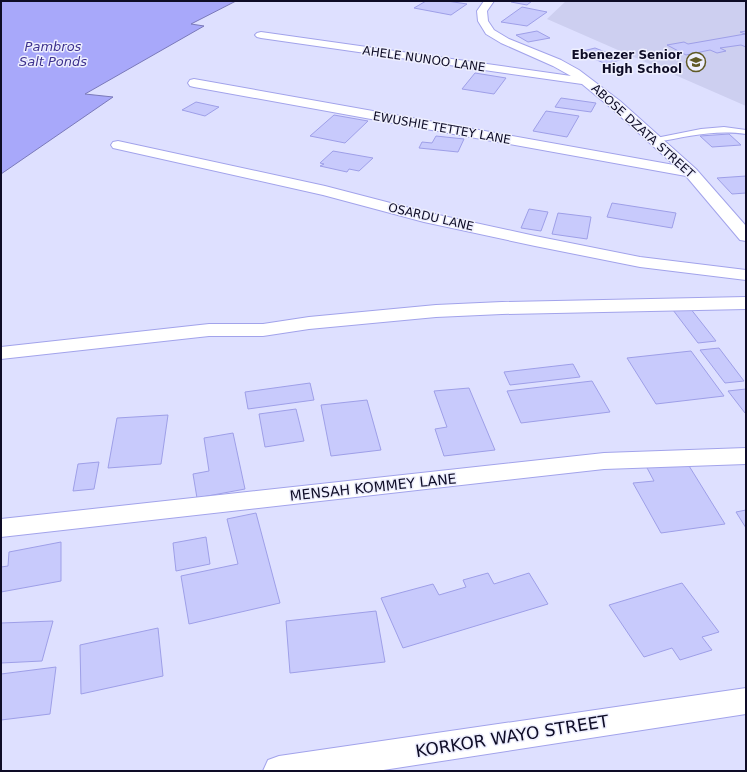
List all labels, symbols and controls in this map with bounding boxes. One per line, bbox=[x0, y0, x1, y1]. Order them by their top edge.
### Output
water label: Pambros Salt Ponds bbox=[19, 39, 87, 69]
street label: AHELE NUNOO LANE bbox=[362, 43, 486, 75]
place label: Ebenezer Senior High School bbox=[572, 48, 682, 76]
school or university icon: Ebenezer Senior High School bbox=[685, 51, 707, 73]
street label: ABOSE DZATA STREET bbox=[589, 81, 698, 181]
street label: EWUSHIE TETTEY LANE bbox=[372, 109, 512, 147]
street label: OSARDU LANE bbox=[387, 200, 475, 234]
street label: MENSAH KOMMEY LANE bbox=[289, 470, 457, 504]
street label: KORKOR WAYO STREET bbox=[414, 711, 611, 761]

